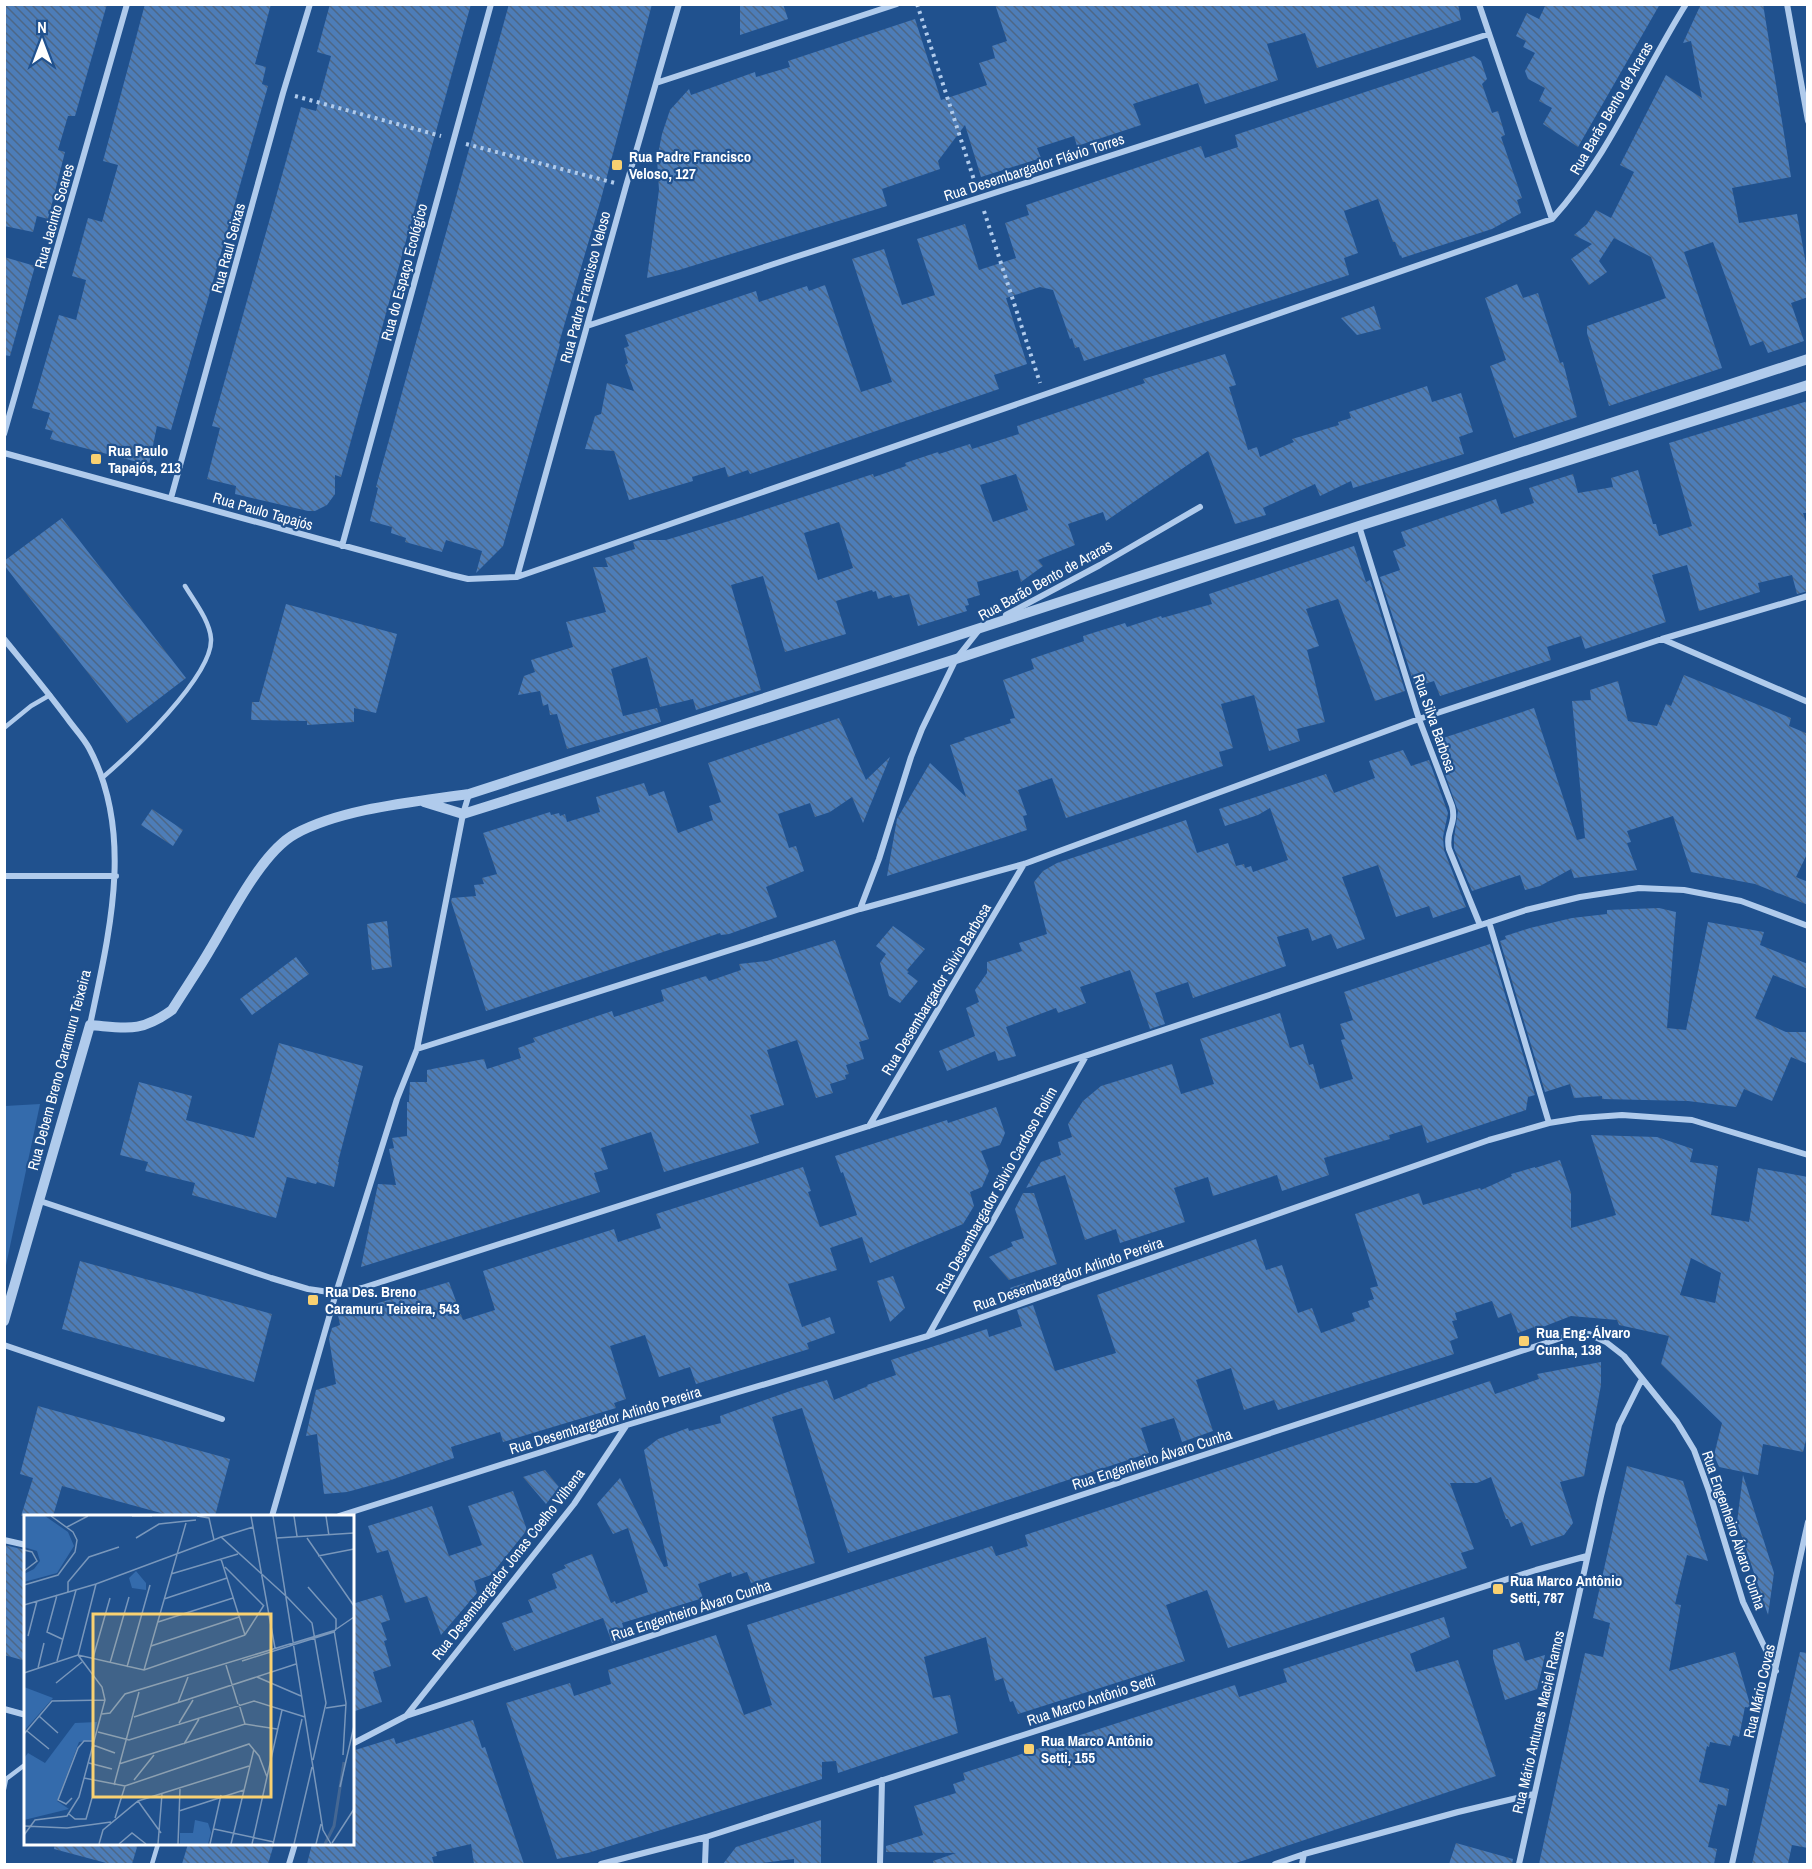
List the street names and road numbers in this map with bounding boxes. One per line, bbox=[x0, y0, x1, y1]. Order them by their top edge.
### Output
street label: Rua Barão Bento de Araras bbox=[1564, 38, 1658, 178]
street label: Rua Desembargador Flávio Torres bbox=[941, 128, 1127, 206]
street label: Rua Jacinto Soares bbox=[29, 161, 79, 271]
street label: Rua Raul Seixas bbox=[206, 201, 250, 295]
street label: Rua do Espaço Ecológico bbox=[376, 201, 432, 343]
street label: Rua Padre Francisco Veloso bbox=[555, 209, 615, 365]
street label: Rua Paulo Tapajós bbox=[210, 487, 316, 535]
street label: Rua Barão Bento de Araras bbox=[974, 534, 1116, 626]
street label: Rua Silva Barbosa bbox=[1408, 671, 1462, 775]
street label: Rua Desembargador Silvio Barbosa bbox=[876, 899, 996, 1079]
street label: Rua Debem Breno Caramuru Teixeira bbox=[22, 967, 96, 1173]
street label: Rua Desembargador Silvio Cardoso Rolim bbox=[930, 1083, 1062, 1297]
street label: Rua Desembargador Arlindo Pereira bbox=[970, 1232, 1166, 1316]
street label: Rua Desembargador Arlindo Pereira bbox=[506, 1381, 704, 1459]
street label: Rua Engenheiro Álvaro Cunha bbox=[1069, 1423, 1235, 1495]
street label: Rua Engenheiro Álvaro Cunha bbox=[1697, 1448, 1771, 1612]
street label: Rua Desembargador Jonas Coelho Vilhena bbox=[427, 1464, 590, 1664]
street label: Rua Engenheiro Álvaro Cunha bbox=[608, 1574, 774, 1646]
street label: Rua Mário Antunes Maciel Ramos bbox=[1507, 1628, 1569, 1816]
street label: Rua Mário Covas bbox=[1738, 1642, 1780, 1740]
street label: Rua Marco Antônio Setti bbox=[1024, 1669, 1158, 1731]

